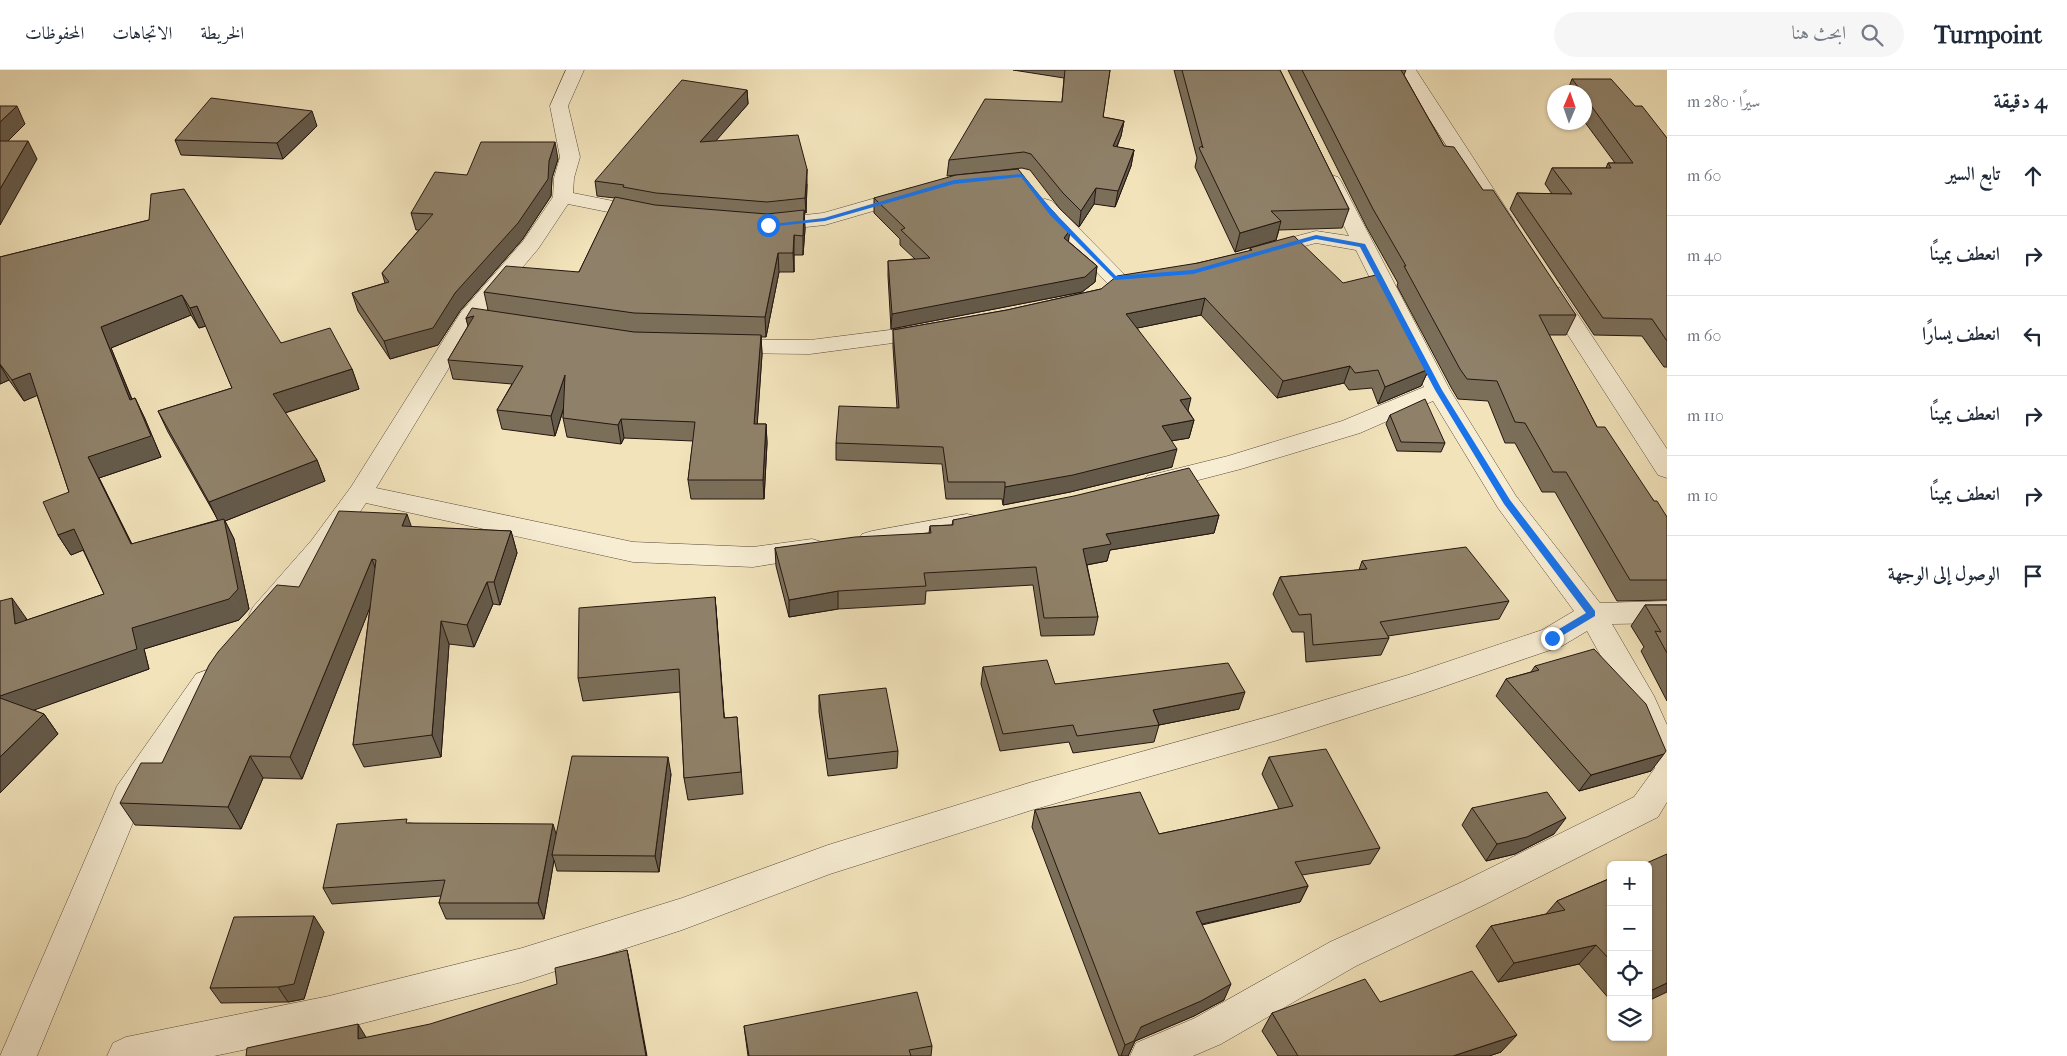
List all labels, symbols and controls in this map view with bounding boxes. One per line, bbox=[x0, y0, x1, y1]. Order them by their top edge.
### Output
search box bbox=[1554, 12, 1904, 57]
icon: search bbox=[1858, 21, 1886, 49]
text: Turnpoint bbox=[1934, 21, 2042, 49]
text: ابحث هنا bbox=[1791, 22, 1846, 44]
text: المحفوظات bbox=[25, 23, 84, 44]
text: الاتجاهات bbox=[112, 23, 172, 44]
text: الخريطة bbox=[200, 23, 244, 44]
north arrow bbox=[1547, 85, 1592, 130]
text: 4 دقيقة bbox=[1993, 89, 2047, 113]
text: سيرًا · 280 m bbox=[1687, 92, 1760, 111]
icon: ahead bbox=[2019, 162, 2047, 190]
text: تابع السير bbox=[1946, 163, 2000, 185]
text: 60 m bbox=[1687, 166, 1721, 185]
route start bbox=[757, 214, 780, 237]
icon: right bbox=[2019, 242, 2047, 270]
text: انعطف يمينًا bbox=[1930, 243, 2000, 265]
text: 40 m bbox=[1687, 246, 1722, 265]
icon: left bbox=[2019, 322, 2047, 350]
text: انعطف يسارًا bbox=[1922, 323, 2000, 345]
text: 60 m bbox=[1687, 326, 1721, 345]
icon: right bbox=[2019, 402, 2047, 430]
text: انعطف يمينًا bbox=[1930, 403, 2000, 425]
text: 110 m bbox=[1687, 406, 1724, 425]
icon: right bbox=[2019, 482, 2047, 510]
text: انعطف يمينًا bbox=[1930, 483, 2000, 505]
text: 10 m bbox=[1687, 486, 1718, 505]
icon: arrive bbox=[2019, 562, 2047, 590]
text: الوصول إلى الوجهة bbox=[1888, 563, 2000, 585]
route end bbox=[1541, 627, 1564, 650]
map controls bbox=[1607, 861, 1652, 1041]
button: + bbox=[1607, 861, 1652, 906]
button: − bbox=[1607, 906, 1652, 951]
button: locate bbox=[1607, 951, 1652, 996]
button: layers bbox=[1607, 996, 1652, 1041]

